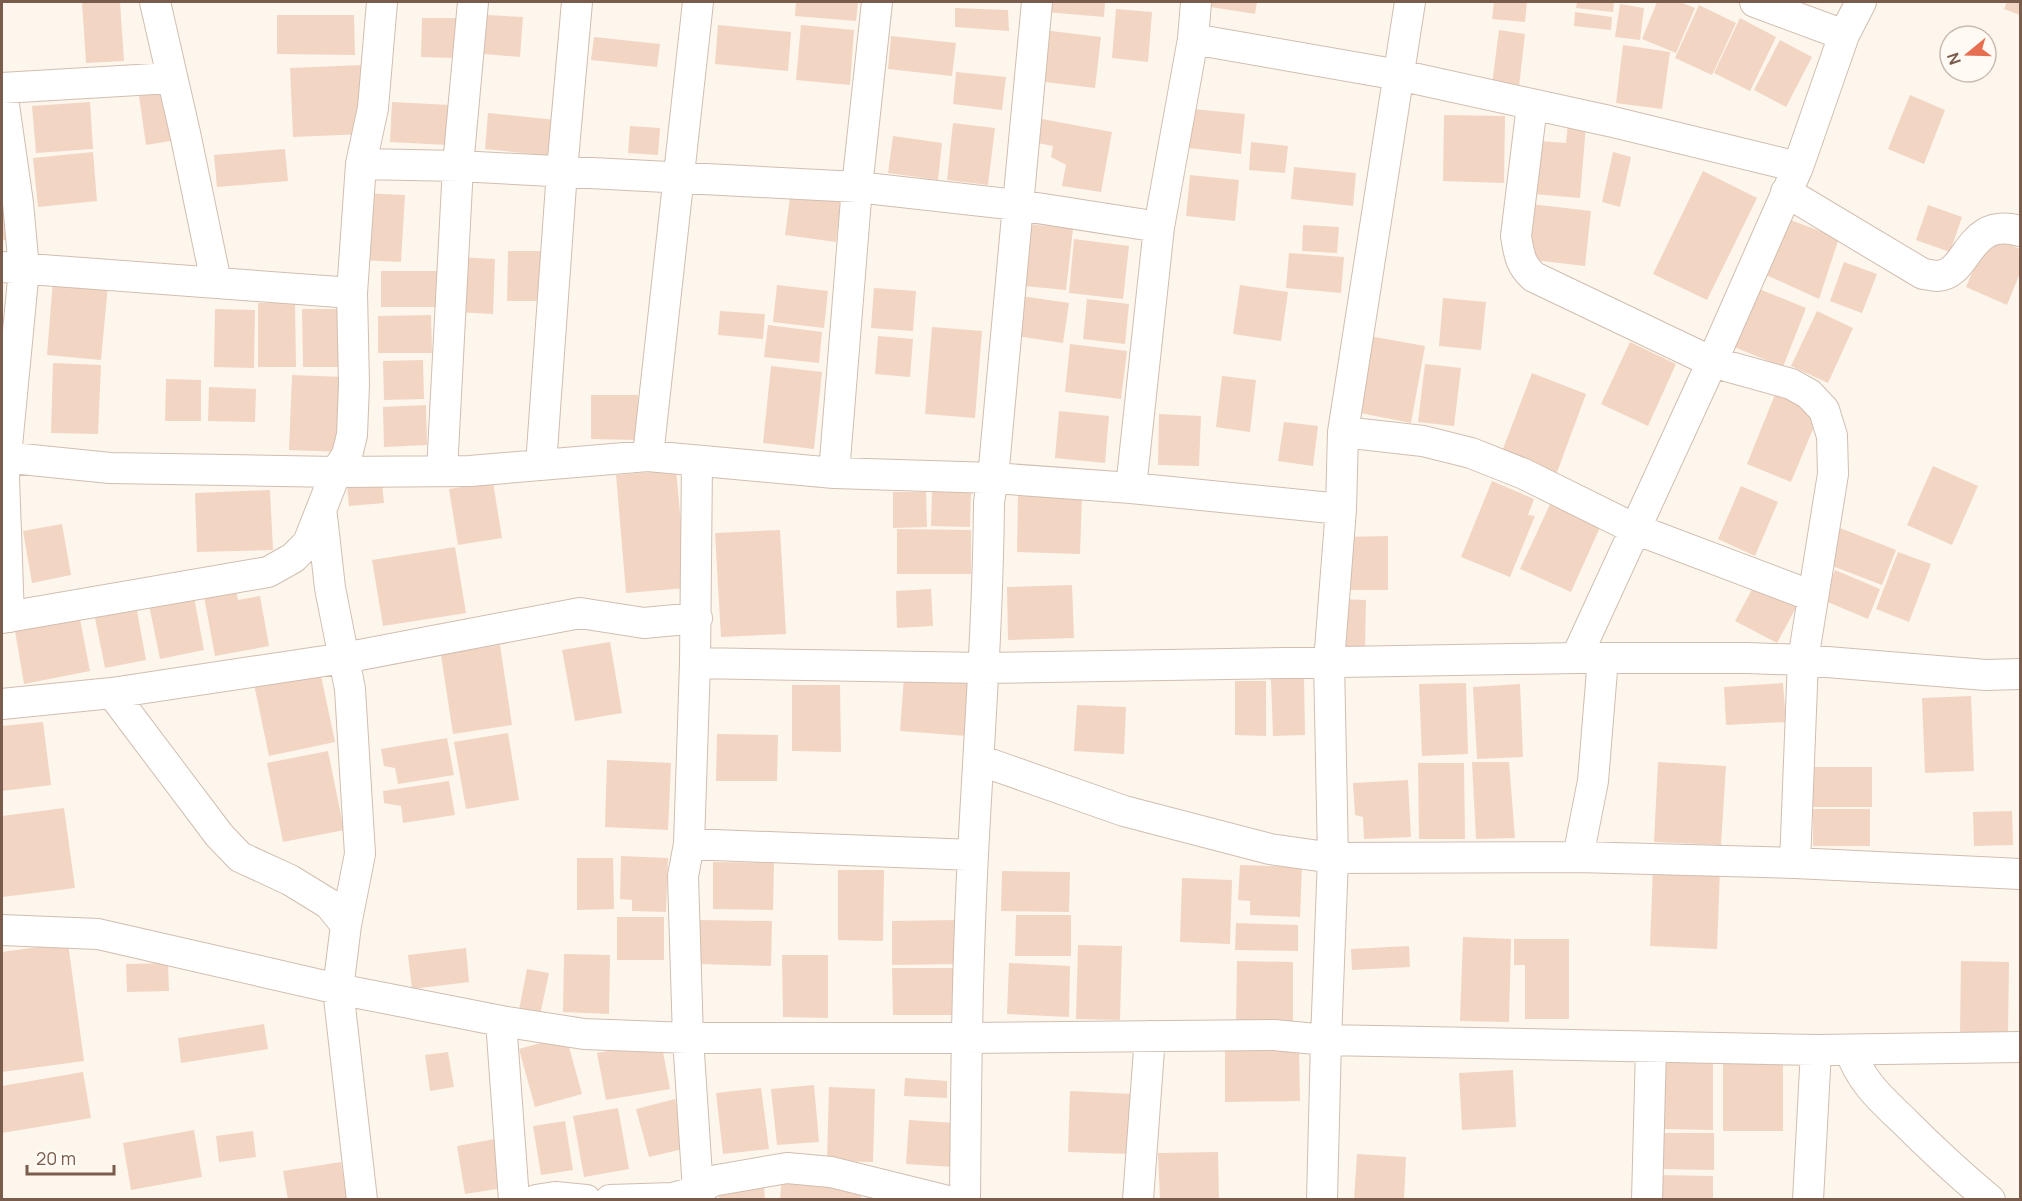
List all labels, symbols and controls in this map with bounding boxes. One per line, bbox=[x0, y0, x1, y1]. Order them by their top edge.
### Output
north arrow bbox=[1938, 24, 1998, 84]
text: N bbox=[1942, 50, 1966, 68]
scale bar bbox=[27, 1138, 114, 1176]
text: 20 m bbox=[36, 1146, 76, 1170]

